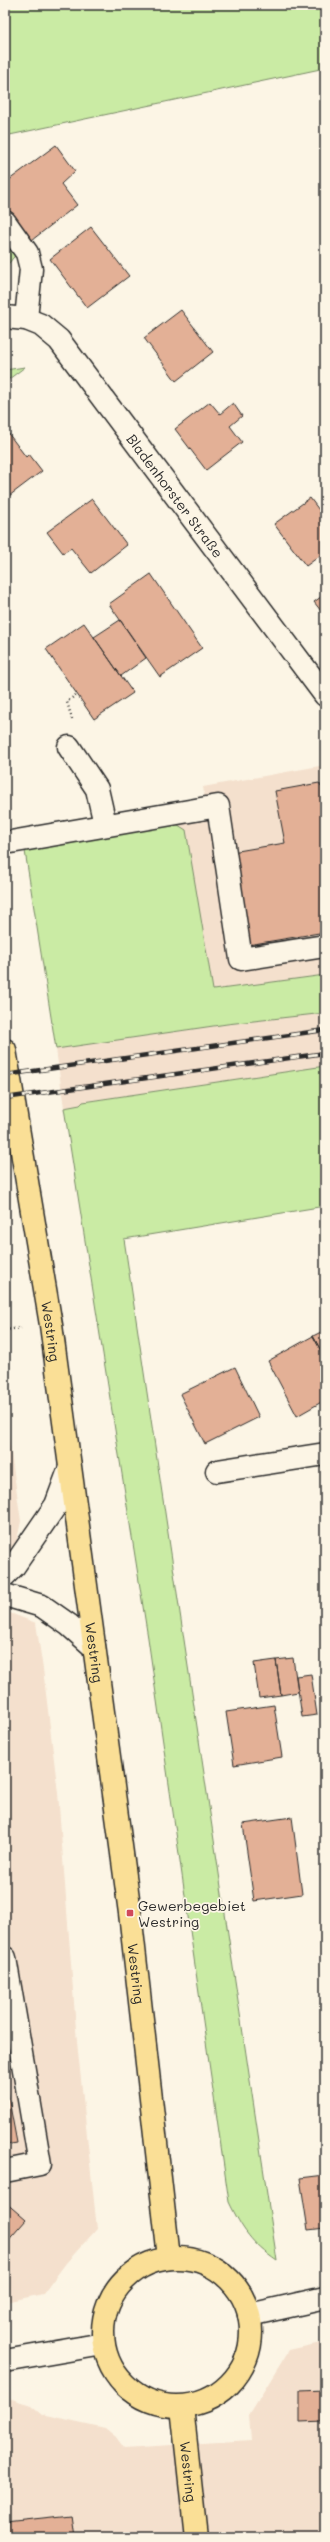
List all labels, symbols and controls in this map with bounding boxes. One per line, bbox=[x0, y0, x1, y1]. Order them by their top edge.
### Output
street label: Bladenhorster Straße bbox=[123, 430, 228, 561]
street label: Westring bbox=[38, 1299, 65, 1363]
street label: Westring bbox=[81, 1621, 108, 1684]
place label: Gewerbegebiet Westring bbox=[138, 1896, 246, 1931]
marker: Gewerbegebiet Westring bbox=[125, 1908, 135, 1918]
street label: Westring bbox=[124, 1942, 150, 2005]
street label: Westring bbox=[176, 2440, 202, 2503]

